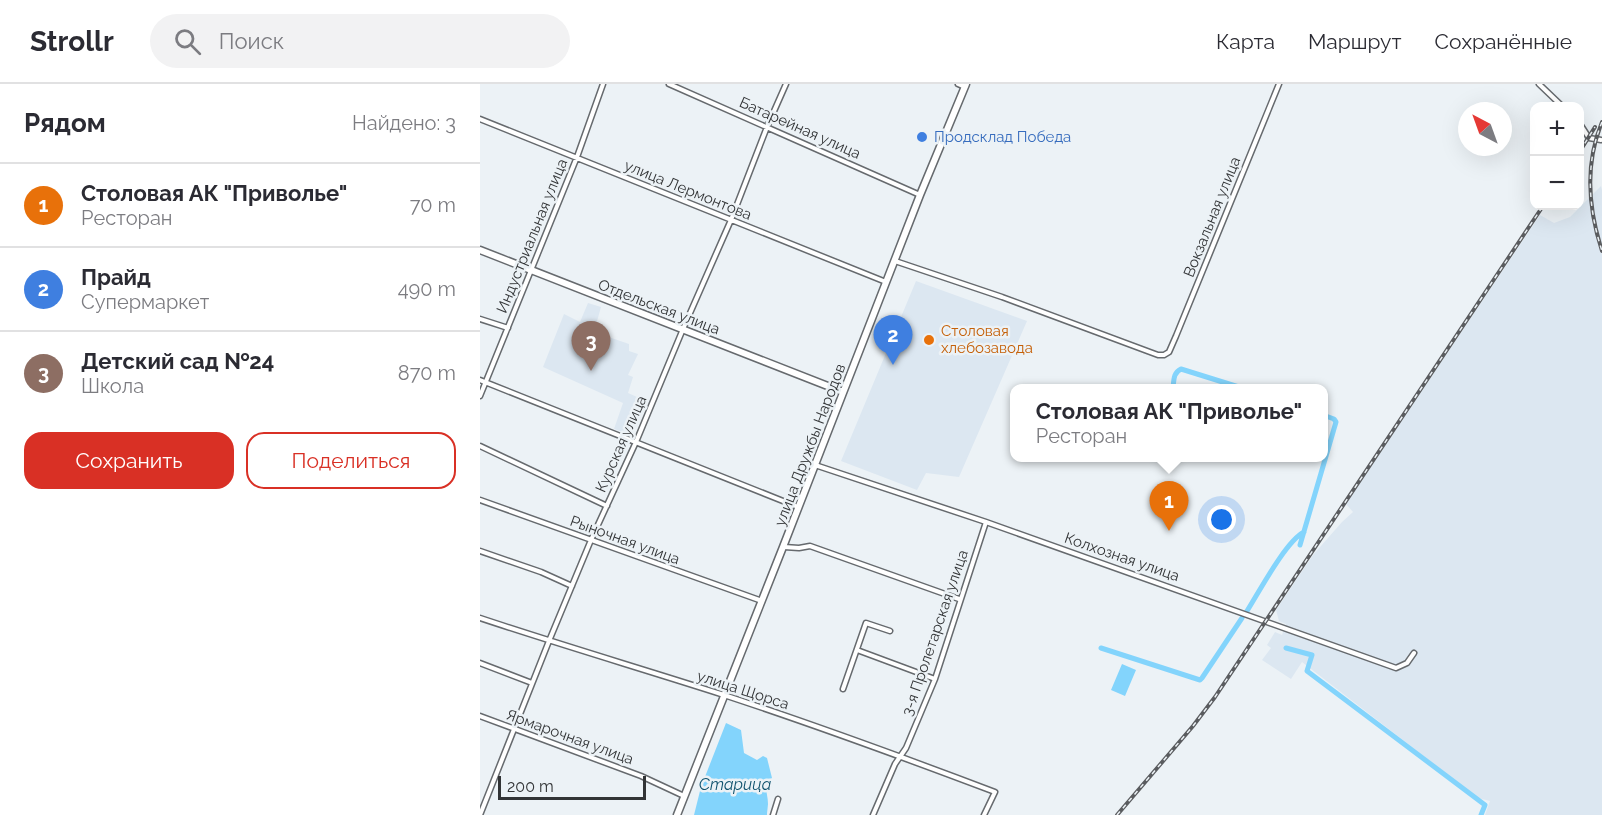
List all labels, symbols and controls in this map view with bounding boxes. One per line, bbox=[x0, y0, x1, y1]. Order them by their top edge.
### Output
search box bbox=[150, 14, 570, 68]
text: Strollr bbox=[30, 25, 114, 58]
icon: search bbox=[171, 25, 204, 58]
text: Поиск bbox=[219, 28, 284, 54]
text: Карта bbox=[1216, 29, 1275, 54]
text: Маршрут bbox=[1308, 29, 1401, 54]
text: Сохранённые bbox=[1434, 29, 1572, 54]
street label: Батарейная улица bbox=[737, 93, 863, 163]
north arrow bbox=[1458, 102, 1512, 156]
map controls bbox=[1530, 102, 1584, 210]
button: + bbox=[1530, 102, 1584, 156]
text: Рядом bbox=[24, 108, 106, 138]
text: Найдено: 3 bbox=[352, 111, 456, 135]
place label: Продсклад Победа bbox=[934, 128, 1071, 146]
marker: Продсклад Победа bbox=[915, 130, 929, 144]
street label: Вокзальная улица bbox=[1180, 154, 1244, 280]
street label: Индустриальная улица bbox=[493, 156, 571, 316]
street label: улица Лермонтова bbox=[622, 156, 754, 224]
button: − bbox=[1530, 156, 1584, 210]
text: Столовая АК "Приволье" bbox=[81, 180, 348, 206]
text: 1 bbox=[39, 193, 48, 217]
text: 70 m bbox=[410, 193, 456, 217]
text: Ресторан bbox=[81, 206, 173, 230]
text: Прайд bbox=[81, 264, 151, 290]
street label: Отдельская улица bbox=[596, 276, 722, 338]
text: 2 bbox=[38, 277, 49, 301]
text: 490 m bbox=[398, 277, 456, 301]
text: Супермаркет bbox=[81, 290, 209, 314]
pin: 2 bbox=[874, 316, 912, 365]
pin: 3 bbox=[572, 322, 610, 371]
place label: Столовая хлебозавода bbox=[941, 322, 1033, 357]
marker: Столовая хлебозавода bbox=[922, 333, 936, 347]
text: Детский сад №24 bbox=[81, 348, 274, 374]
text: 3 bbox=[38, 361, 49, 385]
text: 870 m bbox=[398, 361, 456, 385]
street label: улица Дружбы Народов bbox=[771, 361, 849, 529]
text: Школа bbox=[81, 374, 144, 398]
popup bbox=[1010, 384, 1328, 462]
street label: Курская улица bbox=[592, 393, 650, 495]
text: Столовая АК "Приволье" bbox=[1036, 398, 1302, 424]
text: Ресторан bbox=[1036, 424, 1127, 448]
button: Сохранить bbox=[24, 432, 234, 489]
button: Поделиться bbox=[246, 432, 456, 489]
pin: 1 bbox=[1150, 482, 1188, 531]
your location bbox=[1207, 505, 1236, 534]
street label: Рыночная улица bbox=[568, 512, 682, 568]
street label: Колхозная улица bbox=[1062, 529, 1182, 585]
street label: 3-я Пролетарская улица bbox=[898, 548, 972, 718]
street label: улица Щорса bbox=[695, 667, 791, 713]
street label: Ярмарочная улица bbox=[504, 706, 636, 768]
scale bar bbox=[498, 773, 646, 800]
water label: Старица bbox=[699, 775, 772, 794]
text: 200 m bbox=[507, 777, 554, 796]

